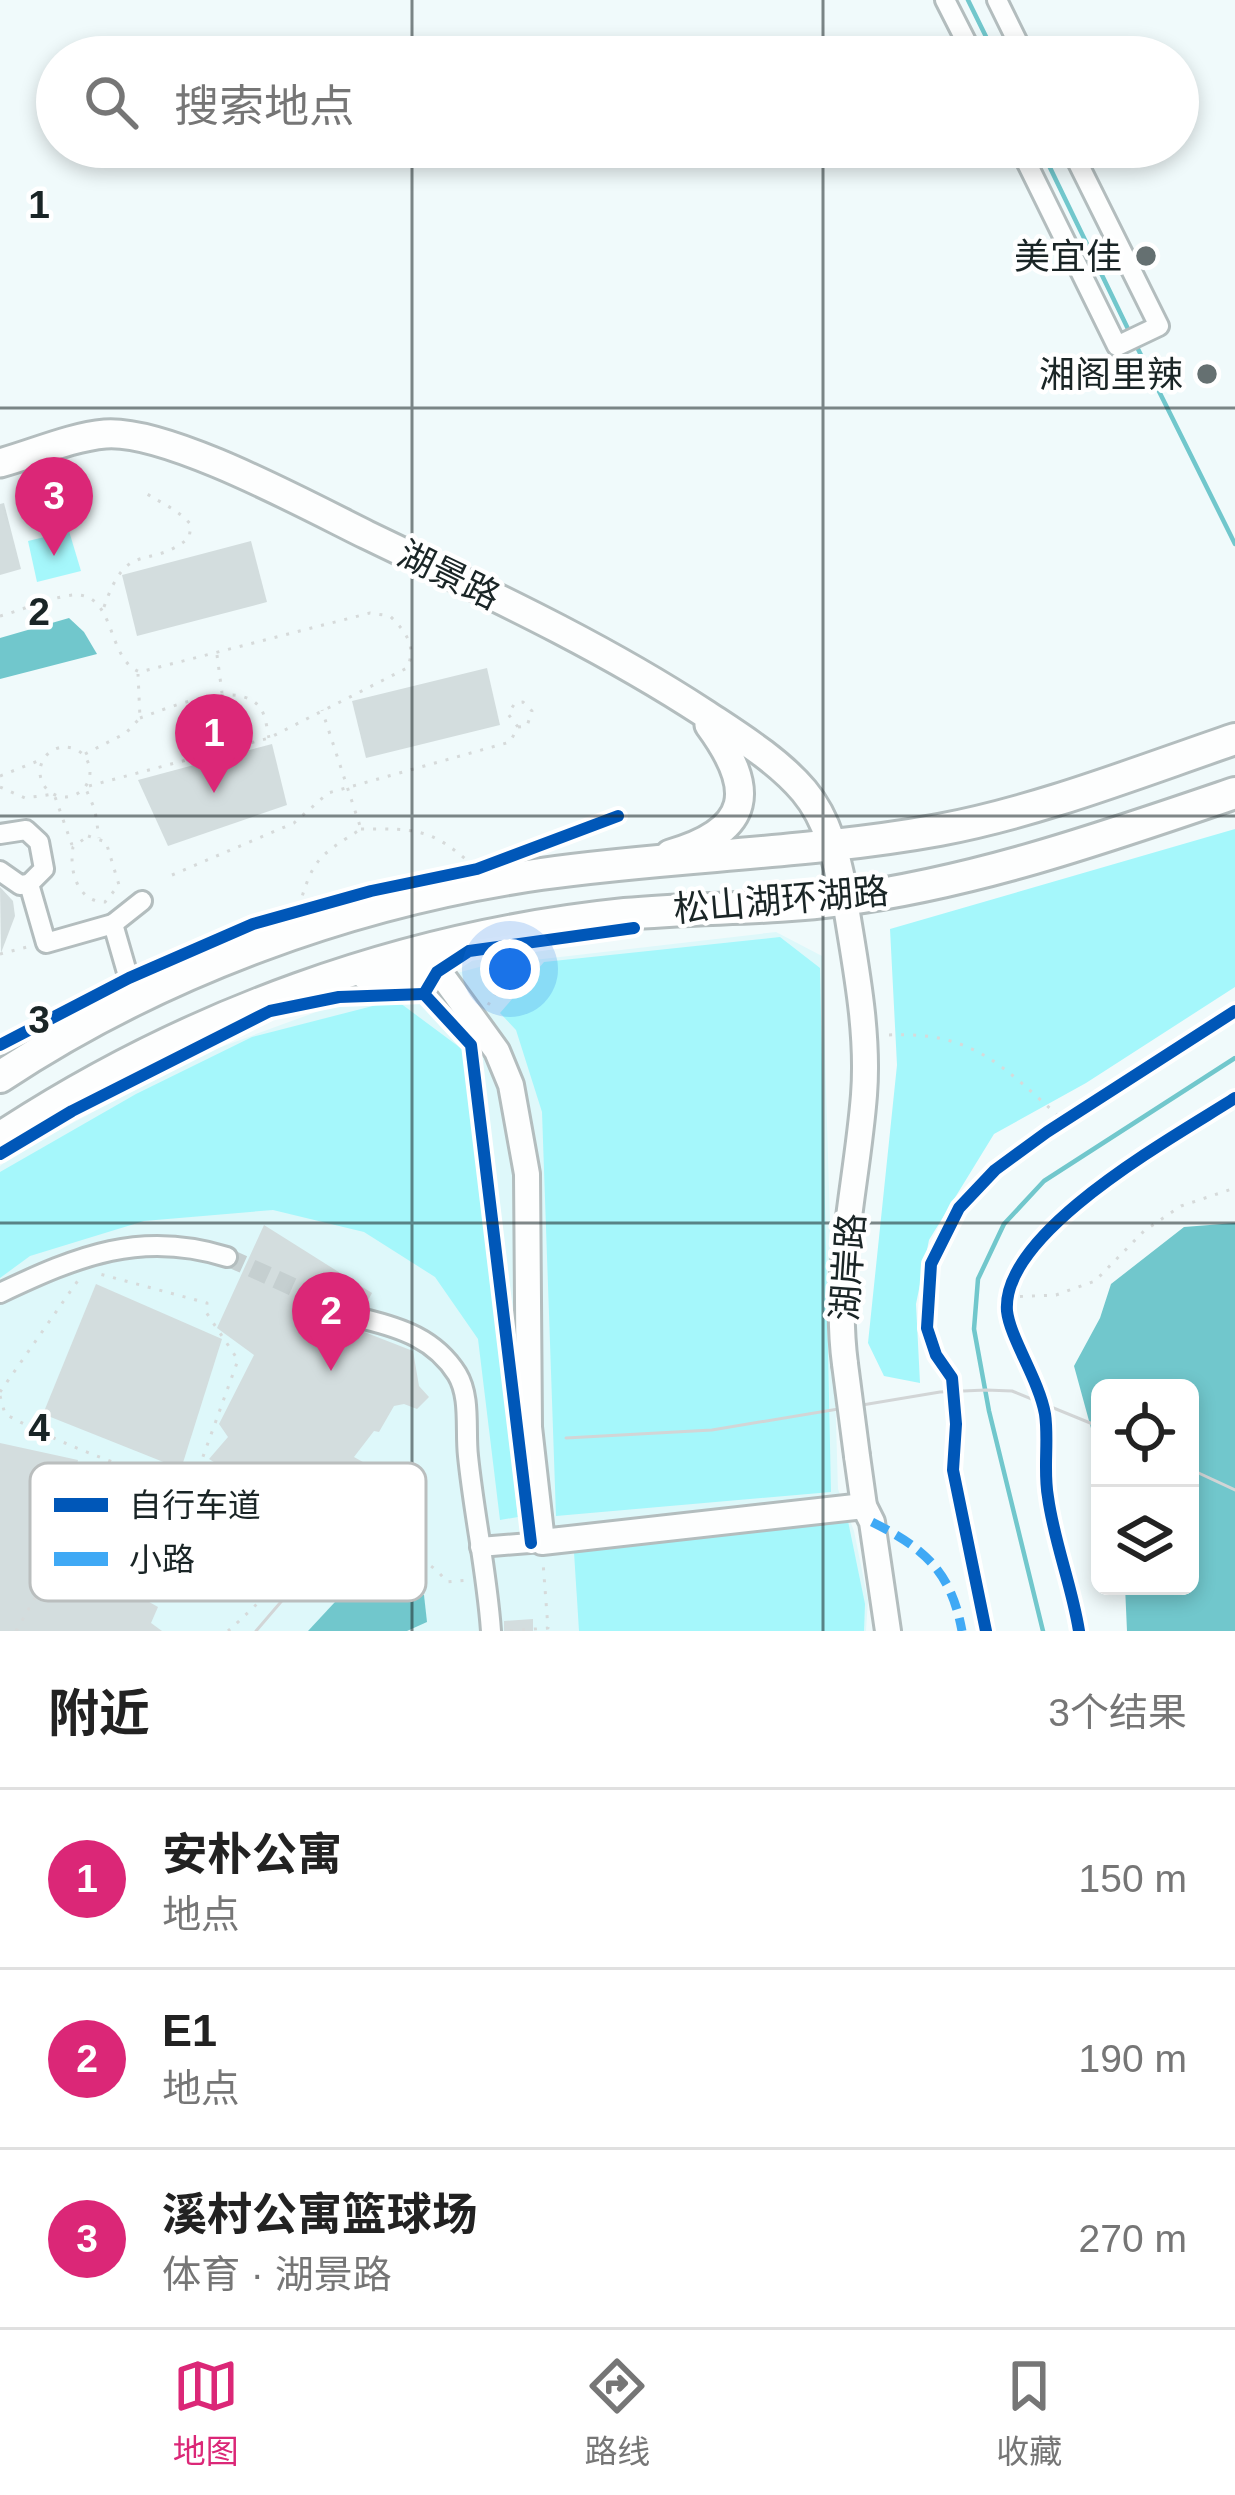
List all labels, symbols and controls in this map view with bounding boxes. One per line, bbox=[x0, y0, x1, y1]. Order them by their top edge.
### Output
search box bbox=[36, 36, 1199, 168]
icon: search bbox=[78, 69, 144, 135]
text: 搜索地点 bbox=[174, 81, 354, 132]
text: 1 bbox=[28, 183, 50, 226]
place label: 美宜佳 bbox=[1014, 236, 1122, 277]
marker: 美宜佳 bbox=[1133, 243, 1159, 269]
place label: 湘阁里辣 bbox=[1039, 354, 1183, 395]
marker: 湘阁里辣 bbox=[1194, 361, 1220, 387]
pin: 3 bbox=[15, 457, 93, 556]
street label: 湖景路 bbox=[391, 533, 507, 617]
text: 2 bbox=[28, 590, 50, 633]
pin: 1 bbox=[175, 694, 253, 793]
street label: 松山湖环湖路 bbox=[672, 870, 890, 930]
your location bbox=[480, 939, 540, 999]
text: 3 bbox=[28, 998, 50, 1041]
street label: 湖岸路 bbox=[824, 1212, 872, 1322]
pin: 2 bbox=[292, 1272, 370, 1371]
map controls bbox=[1091, 1379, 1199, 1595]
button: locate bbox=[1091, 1379, 1199, 1487]
text: 4 bbox=[28, 1406, 50, 1449]
legend bbox=[30, 1463, 426, 1601]
text: 自行车道 bbox=[129, 1487, 261, 1524]
button: layers bbox=[1091, 1487, 1199, 1595]
text: 小路 bbox=[129, 1541, 195, 1578]
text: 附近 bbox=[48, 1685, 150, 1742]
text: 3个结果 bbox=[1048, 1691, 1187, 1734]
text: 安朴公寓 bbox=[162, 1829, 342, 1880]
text: 1 bbox=[76, 1857, 98, 1900]
text: 150 m bbox=[1079, 1857, 1187, 1900]
text: 地点 bbox=[162, 1893, 240, 1936]
text: E1 bbox=[162, 2005, 217, 2056]
text: 2 bbox=[76, 2037, 98, 2080]
text: 190 m bbox=[1079, 2037, 1187, 2080]
text: 地点 bbox=[162, 2067, 240, 2110]
text: 溪村公寓篮球场 bbox=[162, 2189, 477, 2240]
text: 3 bbox=[76, 2217, 98, 2260]
text: 270 m bbox=[1079, 2217, 1187, 2260]
text: 体育 · 湖景路 bbox=[162, 2253, 392, 2296]
tab: 地图 bbox=[173, 2353, 239, 2473]
tab: 路线 bbox=[584, 2353, 650, 2473]
tab: 收藏 bbox=[996, 2353, 1062, 2473]

